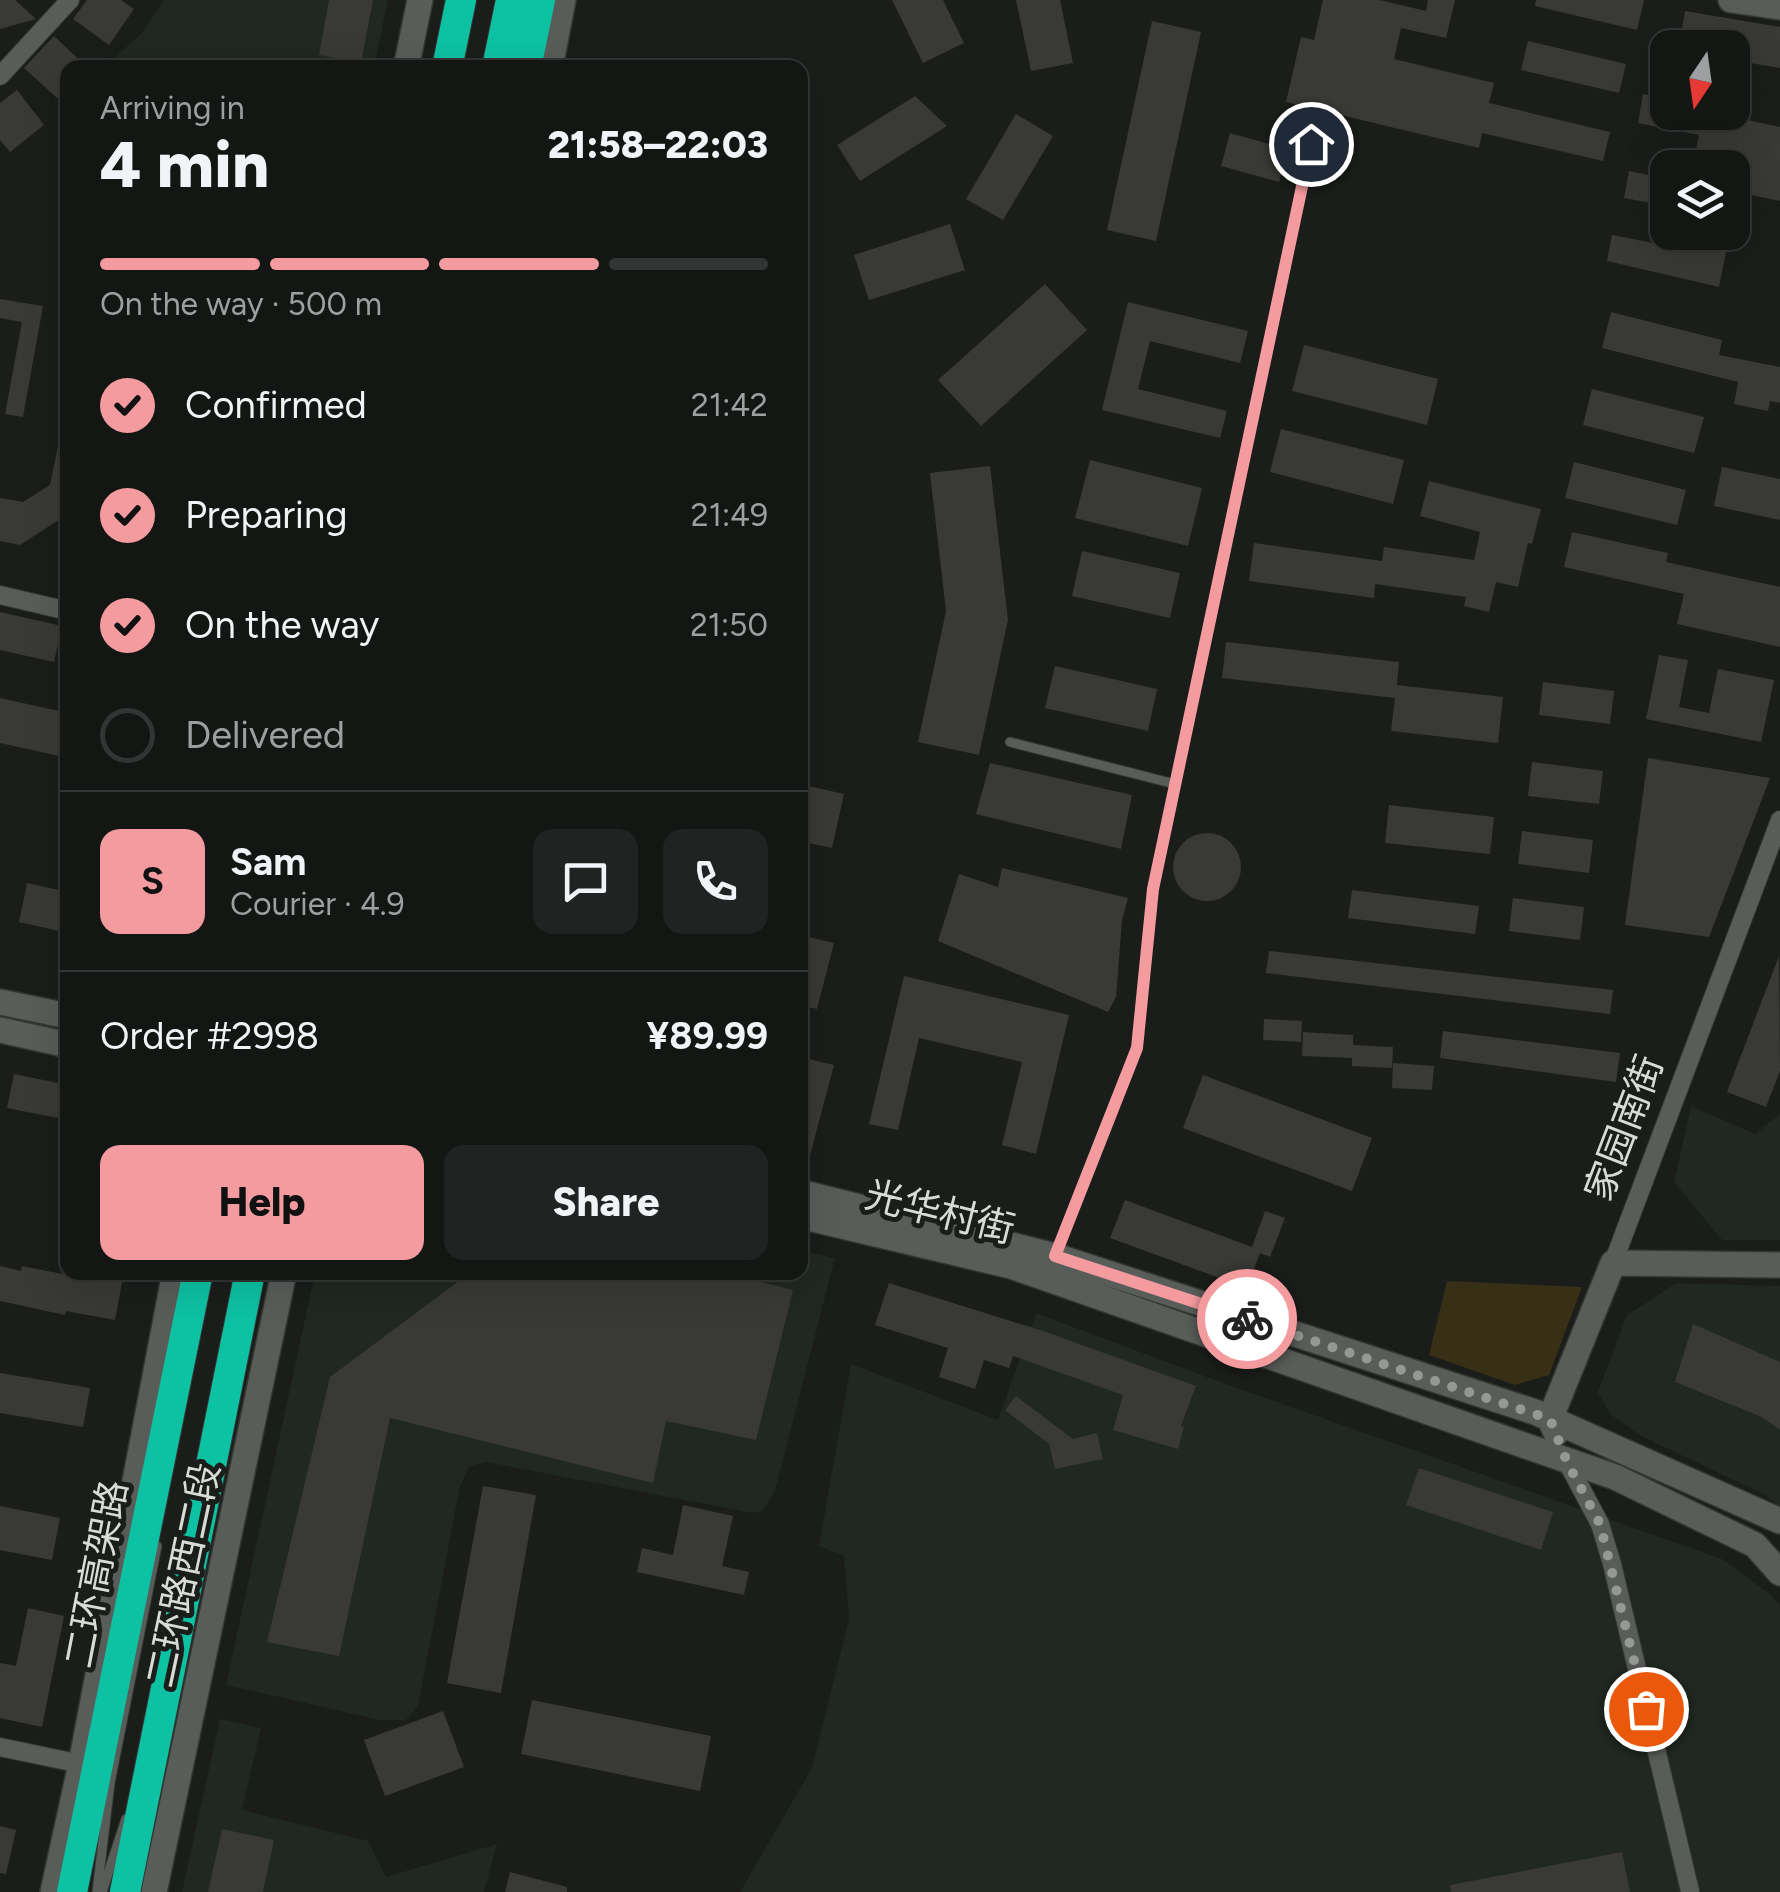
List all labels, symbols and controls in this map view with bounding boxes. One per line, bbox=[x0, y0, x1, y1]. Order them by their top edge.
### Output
north arrow bbox=[1650, 30, 1750, 130]
map controls bbox=[1650, 30, 1750, 250]
text: Arriving in bbox=[100, 89, 245, 127]
pin bbox=[1269, 102, 1354, 187]
icon: home bbox=[1284, 117, 1339, 172]
text: 21:58–22:03 bbox=[548, 122, 768, 168]
text: 4 min bbox=[100, 125, 269, 203]
button: layers bbox=[1650, 150, 1750, 250]
text: On the way · 500 m bbox=[100, 285, 382, 323]
icon: check bbox=[100, 378, 155, 433]
text: Confirmed bbox=[185, 382, 367, 428]
text: 21:42 bbox=[691, 386, 768, 424]
icon: check bbox=[100, 488, 155, 543]
text: Preparing bbox=[185, 492, 347, 538]
text: 21:49 bbox=[691, 496, 768, 534]
icon: check bbox=[100, 598, 155, 653]
text: On the way bbox=[185, 602, 379, 648]
text: 21:50 bbox=[690, 606, 768, 644]
text: Delivered bbox=[185, 712, 345, 758]
button: chat bbox=[533, 829, 638, 934]
button: phone bbox=[663, 829, 768, 934]
text: Sam bbox=[230, 839, 306, 885]
text: S bbox=[141, 858, 164, 904]
text: Courier · 4.9 bbox=[230, 885, 405, 923]
text: Order #2998 bbox=[100, 1013, 319, 1059]
text: ¥89.99 bbox=[647, 1013, 768, 1059]
street label: 家园南街 bbox=[1575, 1049, 1673, 1207]
button: Help bbox=[100, 1145, 424, 1260]
button: Share bbox=[444, 1145, 768, 1260]
street label: 光华村街 bbox=[861, 1171, 1019, 1253]
courier bbox=[1197, 1269, 1297, 1369]
icon: bike bbox=[1220, 1292, 1275, 1347]
street label: 二环路西二段 bbox=[137, 1459, 229, 1691]
street label: 二环高架路 bbox=[55, 1476, 137, 1672]
pin bbox=[1604, 1667, 1689, 1752]
icon: bag bbox=[1619, 1682, 1674, 1737]

